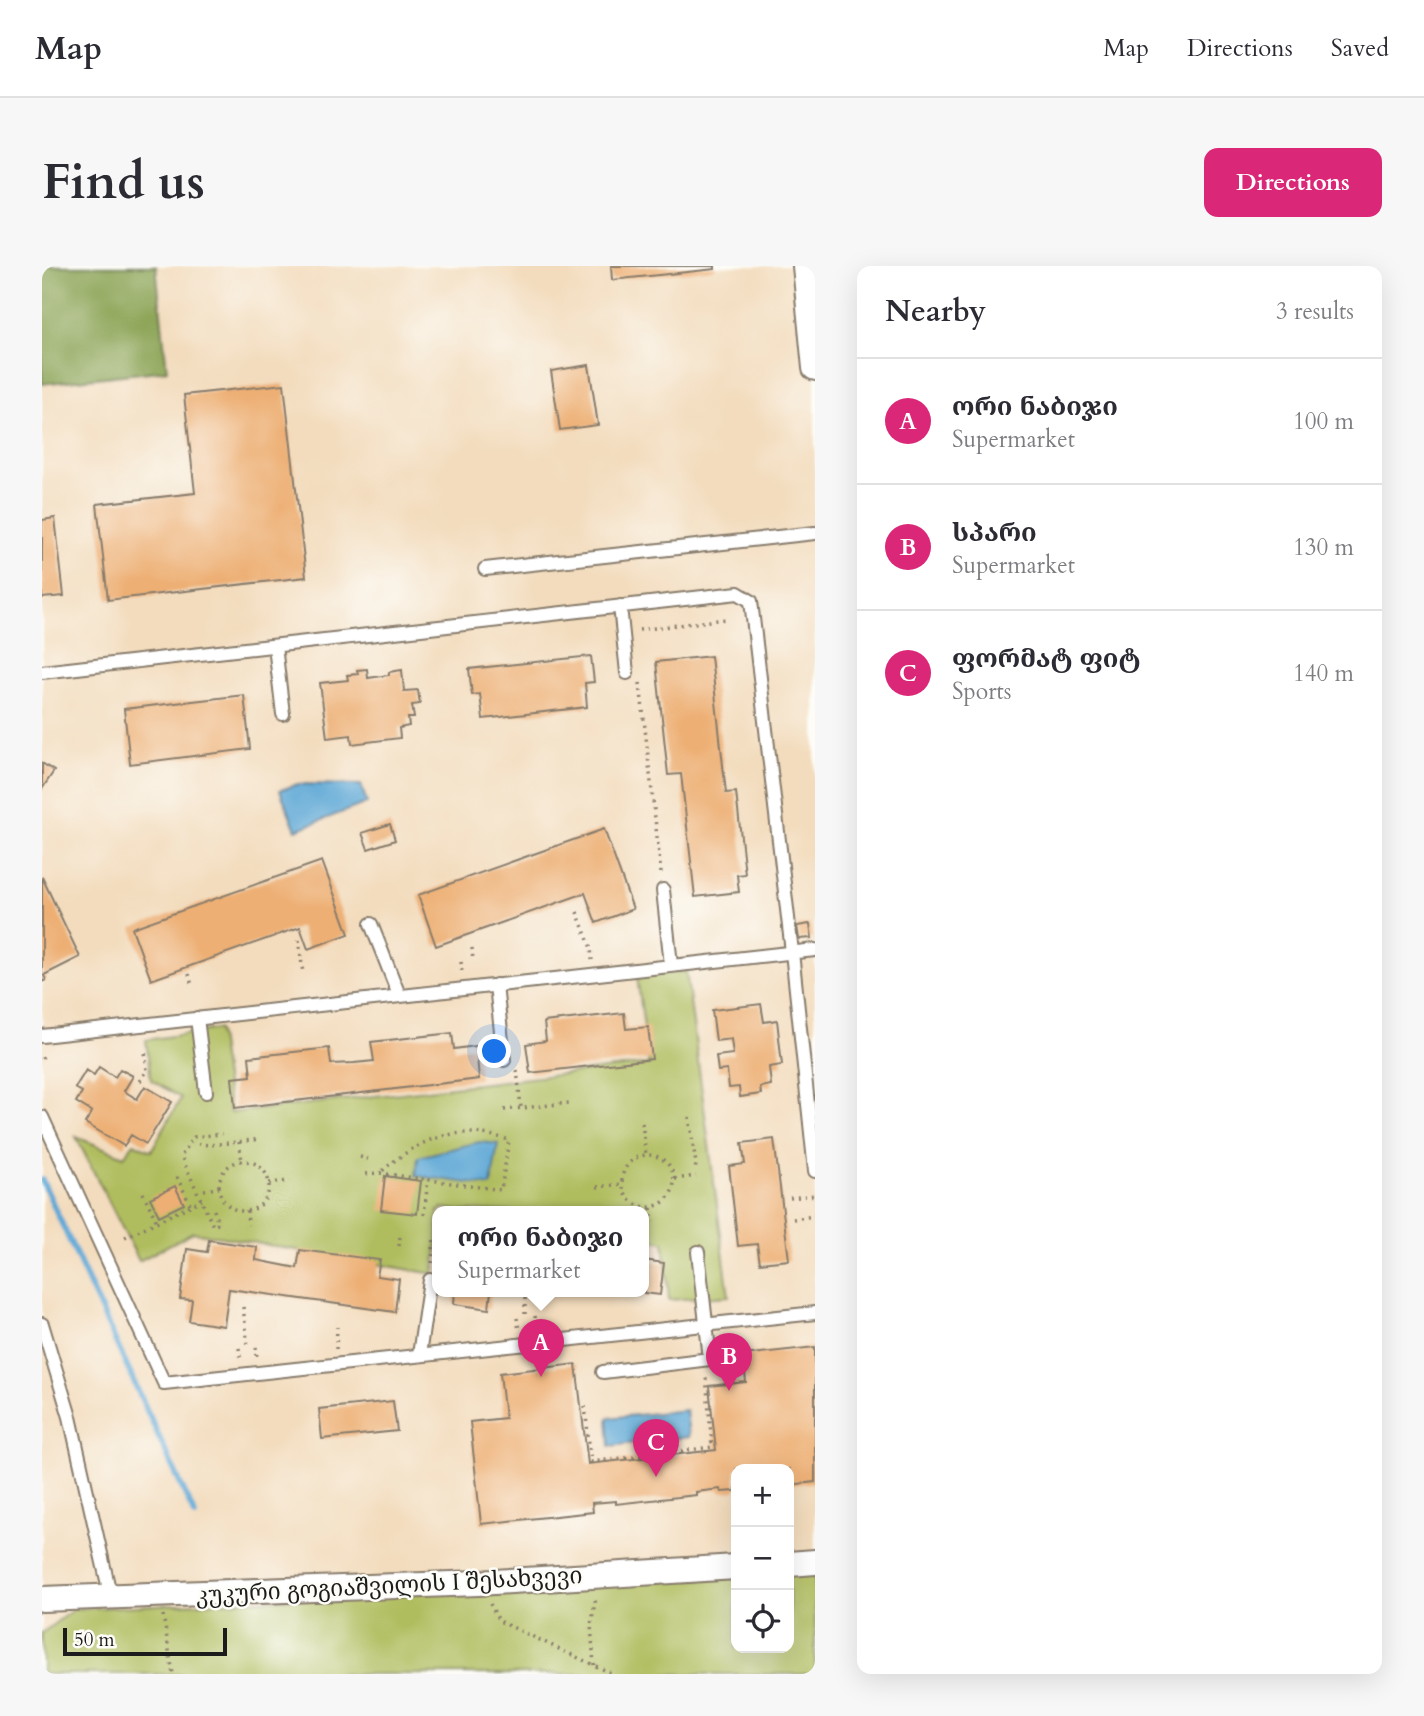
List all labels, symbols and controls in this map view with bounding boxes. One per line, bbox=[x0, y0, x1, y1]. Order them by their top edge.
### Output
text: Map bbox=[35, 26, 102, 71]
text: Map bbox=[1103, 32, 1149, 65]
text: Directions bbox=[1187, 32, 1293, 65]
text: Saved bbox=[1331, 32, 1389, 65]
button: Directions bbox=[1204, 148, 1382, 217]
text: Find us bbox=[42, 149, 205, 216]
text: Nearby bbox=[885, 291, 986, 332]
text: 3 results bbox=[1276, 296, 1354, 327]
text: ორი ნაბიჯი bbox=[952, 389, 1118, 424]
text: A bbox=[899, 406, 917, 437]
text: 100 m bbox=[1293, 406, 1354, 437]
text: Supermarket bbox=[952, 424, 1075, 455]
text: სპარი bbox=[952, 515, 1037, 550]
text: B bbox=[900, 532, 916, 563]
text: 130 m bbox=[1293, 532, 1354, 563]
text: Supermarket bbox=[952, 550, 1075, 581]
text: ფორმატ ფიტ bbox=[952, 641, 1140, 676]
text: C bbox=[899, 658, 917, 689]
text: 140 m bbox=[1293, 658, 1354, 689]
text: Sports bbox=[952, 676, 1012, 707]
your location bbox=[477, 1034, 511, 1068]
popup bbox=[432, 1206, 649, 1297]
text: ორი ნაბიჯი bbox=[458, 1220, 623, 1255]
text: Supermarket bbox=[458, 1255, 581, 1286]
pin: A bbox=[518, 1319, 564, 1377]
pin: B bbox=[706, 1333, 752, 1391]
pin: C bbox=[633, 1419, 679, 1477]
map controls bbox=[731, 1464, 794, 1653]
button: + bbox=[731, 1464, 794, 1527]
button: − bbox=[731, 1527, 794, 1590]
street label: კუკური გოგიაშვილის I შესახვევი bbox=[195, 1560, 583, 1611]
button: locate bbox=[731, 1590, 794, 1653]
scale bar bbox=[63, 1625, 228, 1657]
text: 50 m bbox=[74, 1627, 115, 1653]

